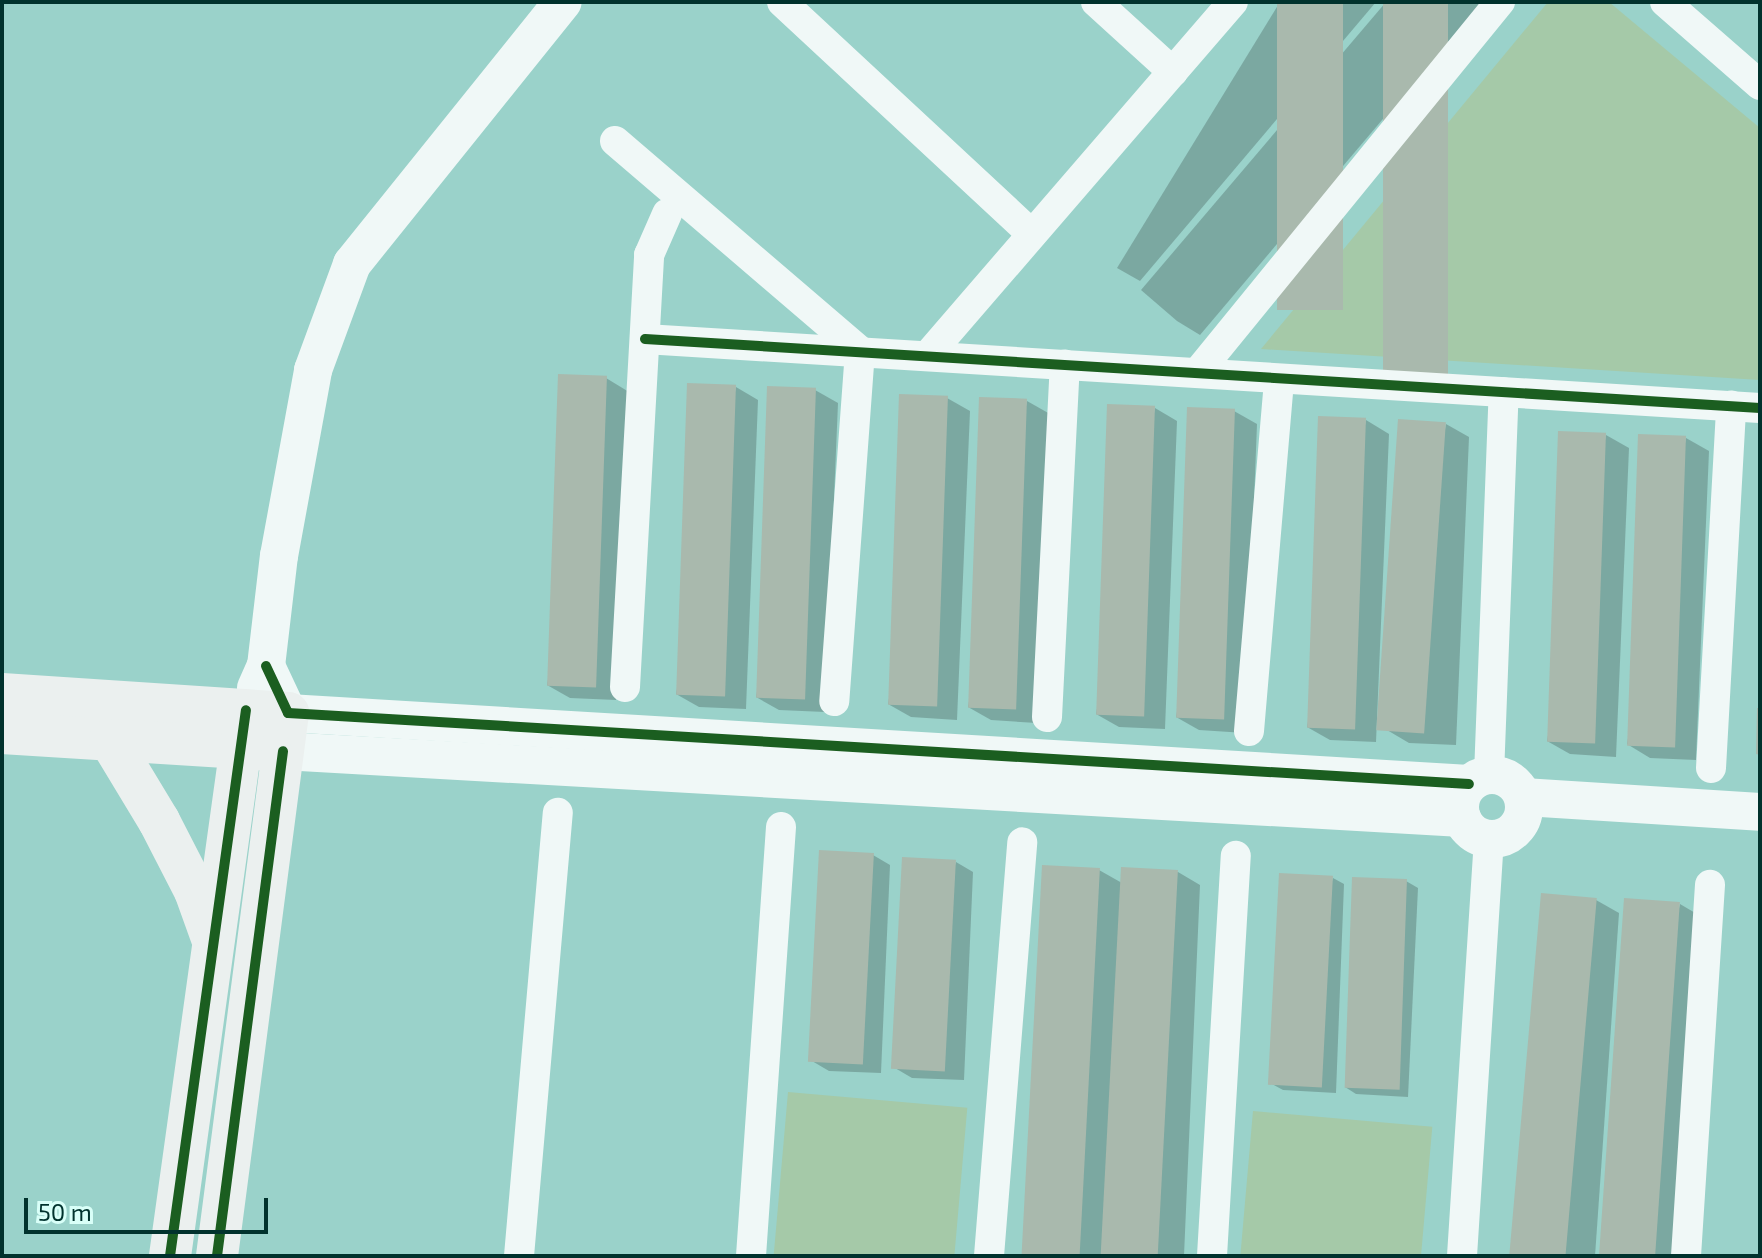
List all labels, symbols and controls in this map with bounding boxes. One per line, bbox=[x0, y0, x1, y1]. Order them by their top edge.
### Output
scale bar bbox=[28, 1182, 272, 1232]
text: 50 m bbox=[38, 1197, 92, 1226]

